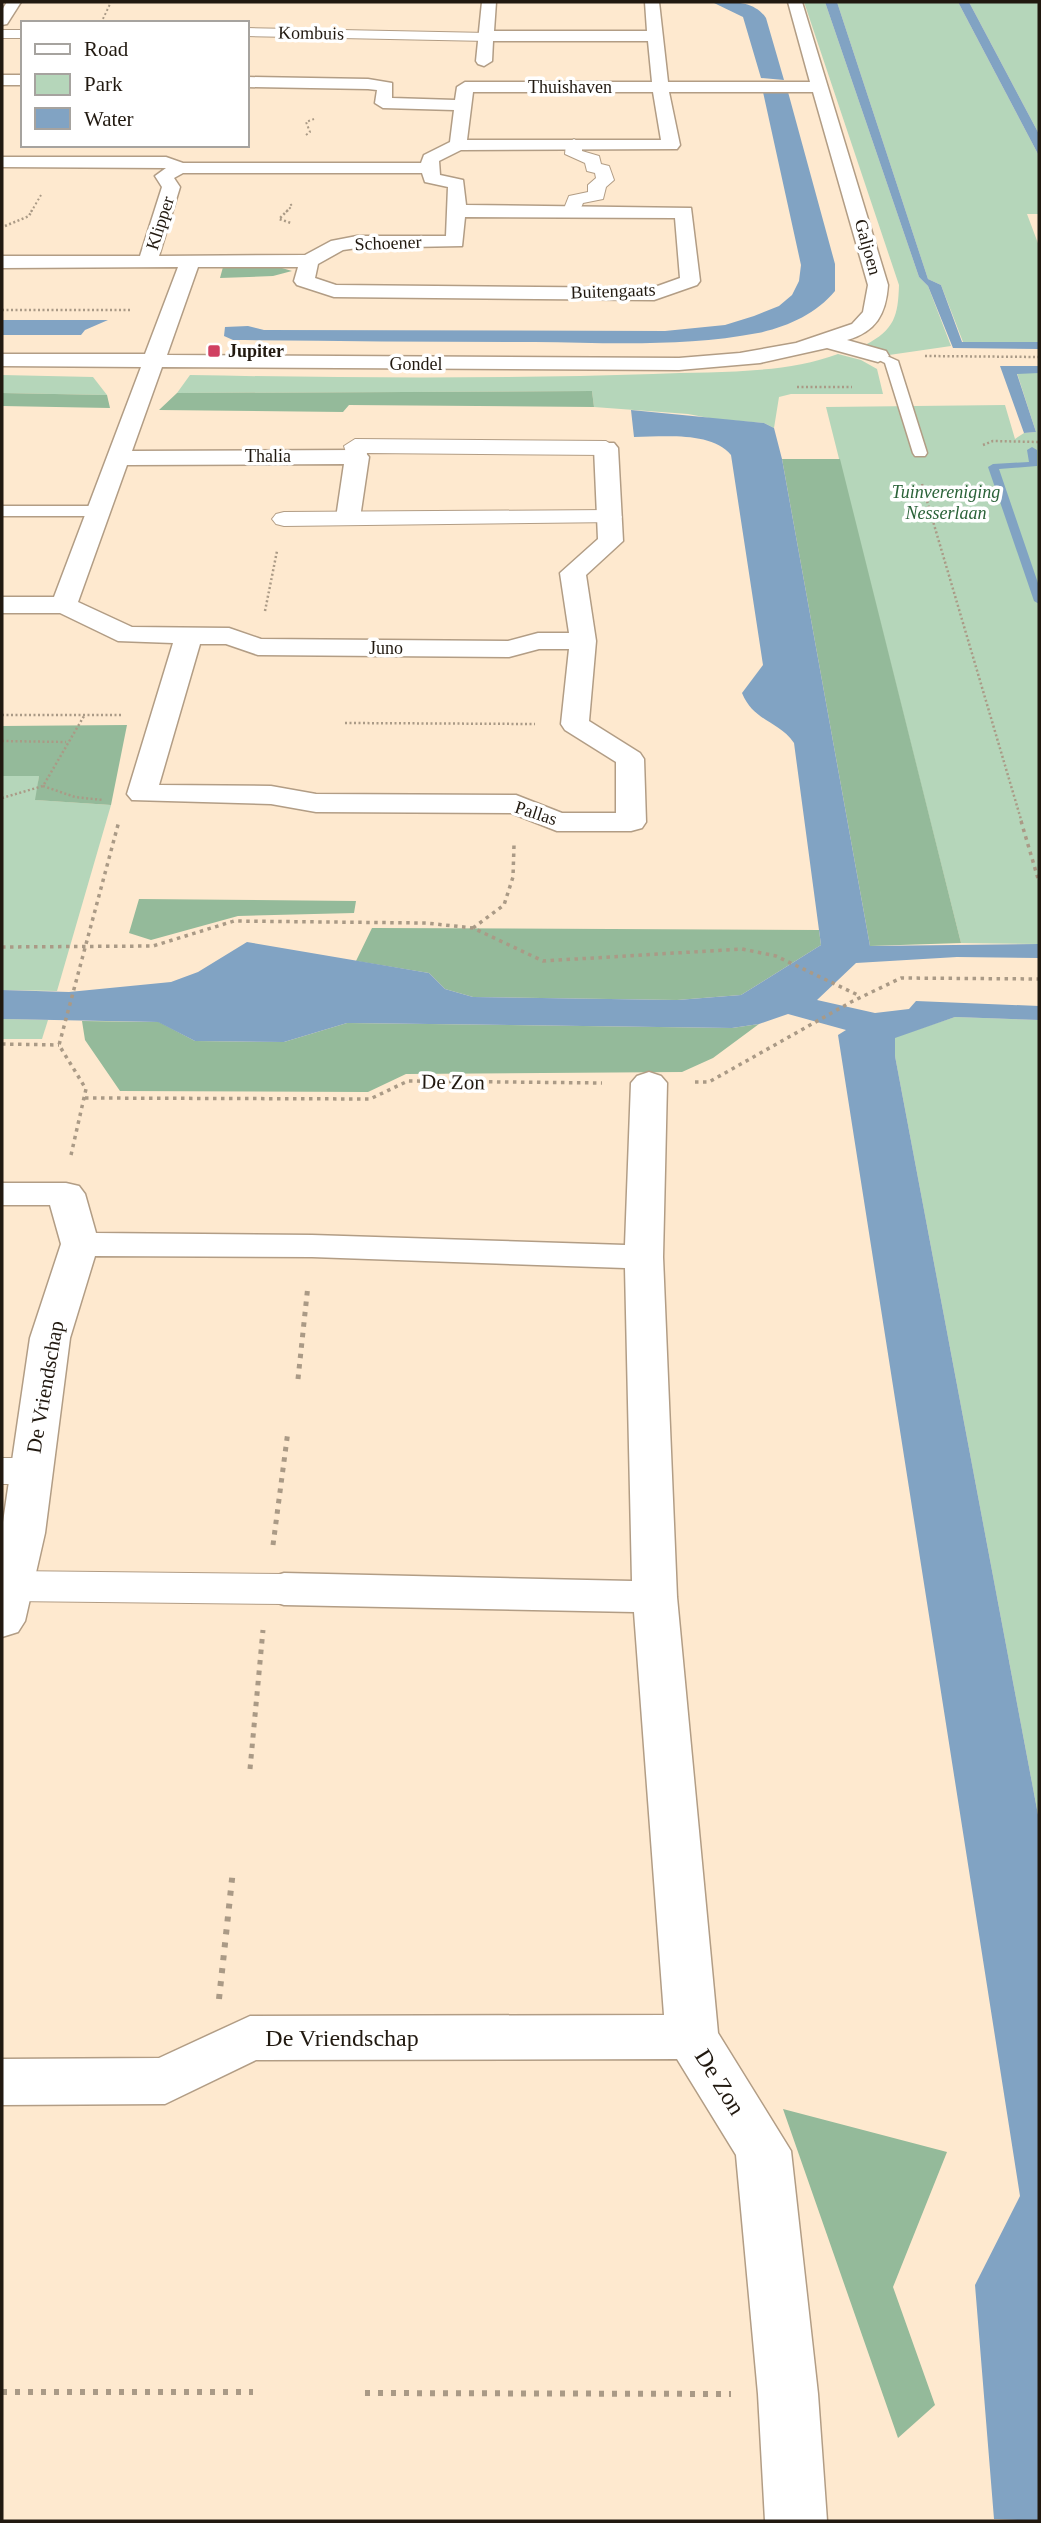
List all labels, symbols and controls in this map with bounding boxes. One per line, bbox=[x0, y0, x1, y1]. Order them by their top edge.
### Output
legend bbox=[21, 21, 248, 147]
street label: Kombuis bbox=[278, 22, 344, 44]
text: Road bbox=[84, 37, 129, 61]
text: Park bbox=[84, 72, 123, 96]
street label: Thuishaven bbox=[528, 77, 612, 97]
text: Water bbox=[84, 107, 134, 131]
street label: Klipper bbox=[142, 194, 178, 252]
street label: Galjoen bbox=[851, 217, 885, 277]
street label: Schoener bbox=[354, 232, 422, 254]
street label: Buitengaats bbox=[570, 280, 656, 302]
place label: Jupiter bbox=[228, 341, 284, 361]
marker: Jupiter bbox=[206, 343, 222, 359]
street label: Gondel bbox=[390, 354, 443, 374]
street label: Thalia bbox=[245, 446, 291, 466]
park label: Tuinvereniging Nesserlaan bbox=[892, 482, 1000, 523]
street label: Juno bbox=[369, 638, 403, 658]
street label: Pallas bbox=[512, 797, 560, 829]
street label: De Zon bbox=[421, 1069, 485, 1095]
street label: De Vriendschap bbox=[22, 1319, 68, 1455]
street label: De Vriendschap bbox=[265, 2025, 419, 2051]
street label: De Zon bbox=[690, 2044, 750, 2120]

